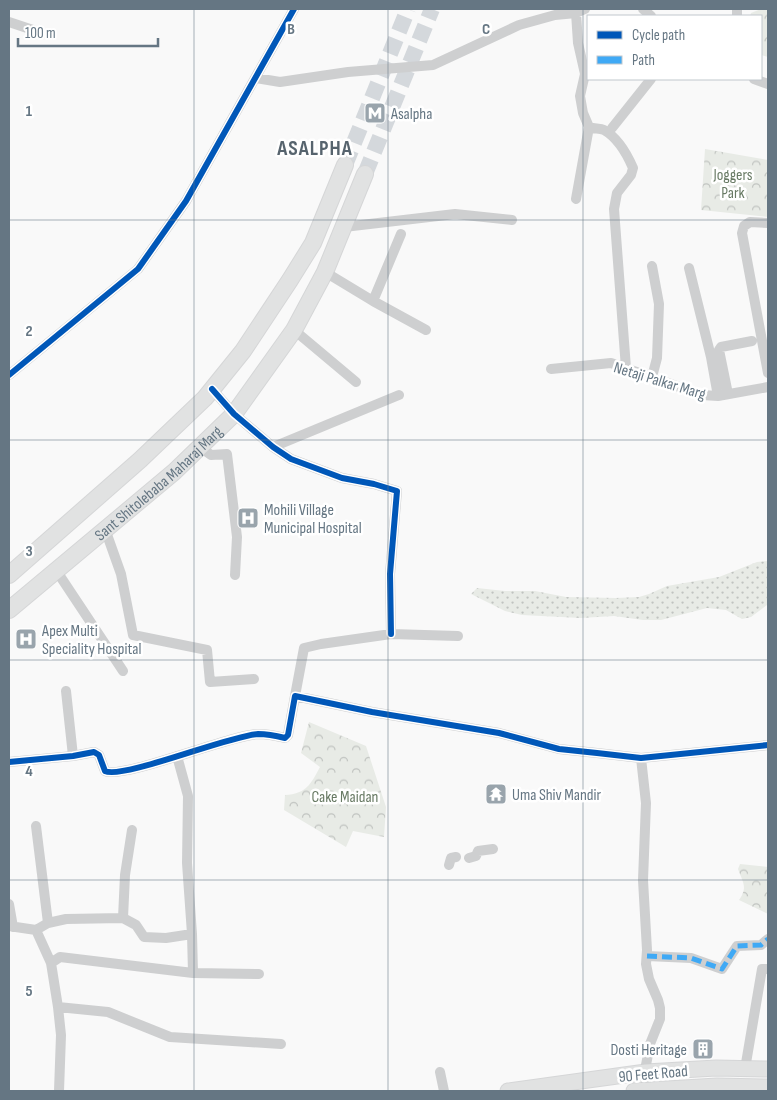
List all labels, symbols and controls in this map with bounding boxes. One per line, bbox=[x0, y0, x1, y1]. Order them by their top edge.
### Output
scale bar bbox=[18, 15, 158, 47]
legend bbox=[587, 15, 762, 80]
text: B bbox=[287, 20, 295, 39]
text: C bbox=[482, 20, 490, 39]
text: 100 m bbox=[25, 24, 56, 43]
text: Cycle path bbox=[632, 26, 685, 45]
text: Path bbox=[632, 51, 655, 70]
metro station icon: Asalpha bbox=[363, 101, 387, 125]
text: 1 bbox=[26, 102, 33, 121]
place label: Asalpha bbox=[390, 105, 432, 124]
district label: ASALPHA bbox=[276, 136, 353, 161]
park label: Joggers Park bbox=[712, 166, 753, 203]
text: 2 bbox=[25, 322, 33, 341]
street label: Netaji Palkar Marg bbox=[611, 358, 708, 404]
street label: Sant Shitolebaba Maharaj Marg bbox=[91, 423, 227, 545]
place label: Mohili Village Municipal Hospital bbox=[264, 501, 362, 538]
hospital icon: Mohili Village Municipal Hospital bbox=[236, 506, 260, 530]
text: 3 bbox=[25, 542, 33, 561]
place label: Apex Multi Speciality Hospital bbox=[41, 622, 141, 659]
hospital icon: Apex Multi Speciality Hospital bbox=[14, 627, 38, 651]
text: 4 bbox=[25, 762, 33, 781]
temple icon: Uma Shiv Mandir bbox=[484, 782, 508, 806]
place label: Uma Shiv Mandir bbox=[512, 786, 601, 805]
park label: Cake Maidan bbox=[312, 788, 378, 807]
text: 5 bbox=[25, 982, 33, 1001]
building icon: Dosti Heritage bbox=[691, 1037, 715, 1061]
place label: Dosti Heritage bbox=[611, 1041, 687, 1060]
street label: 90 Feet Road bbox=[618, 1062, 689, 1087]

